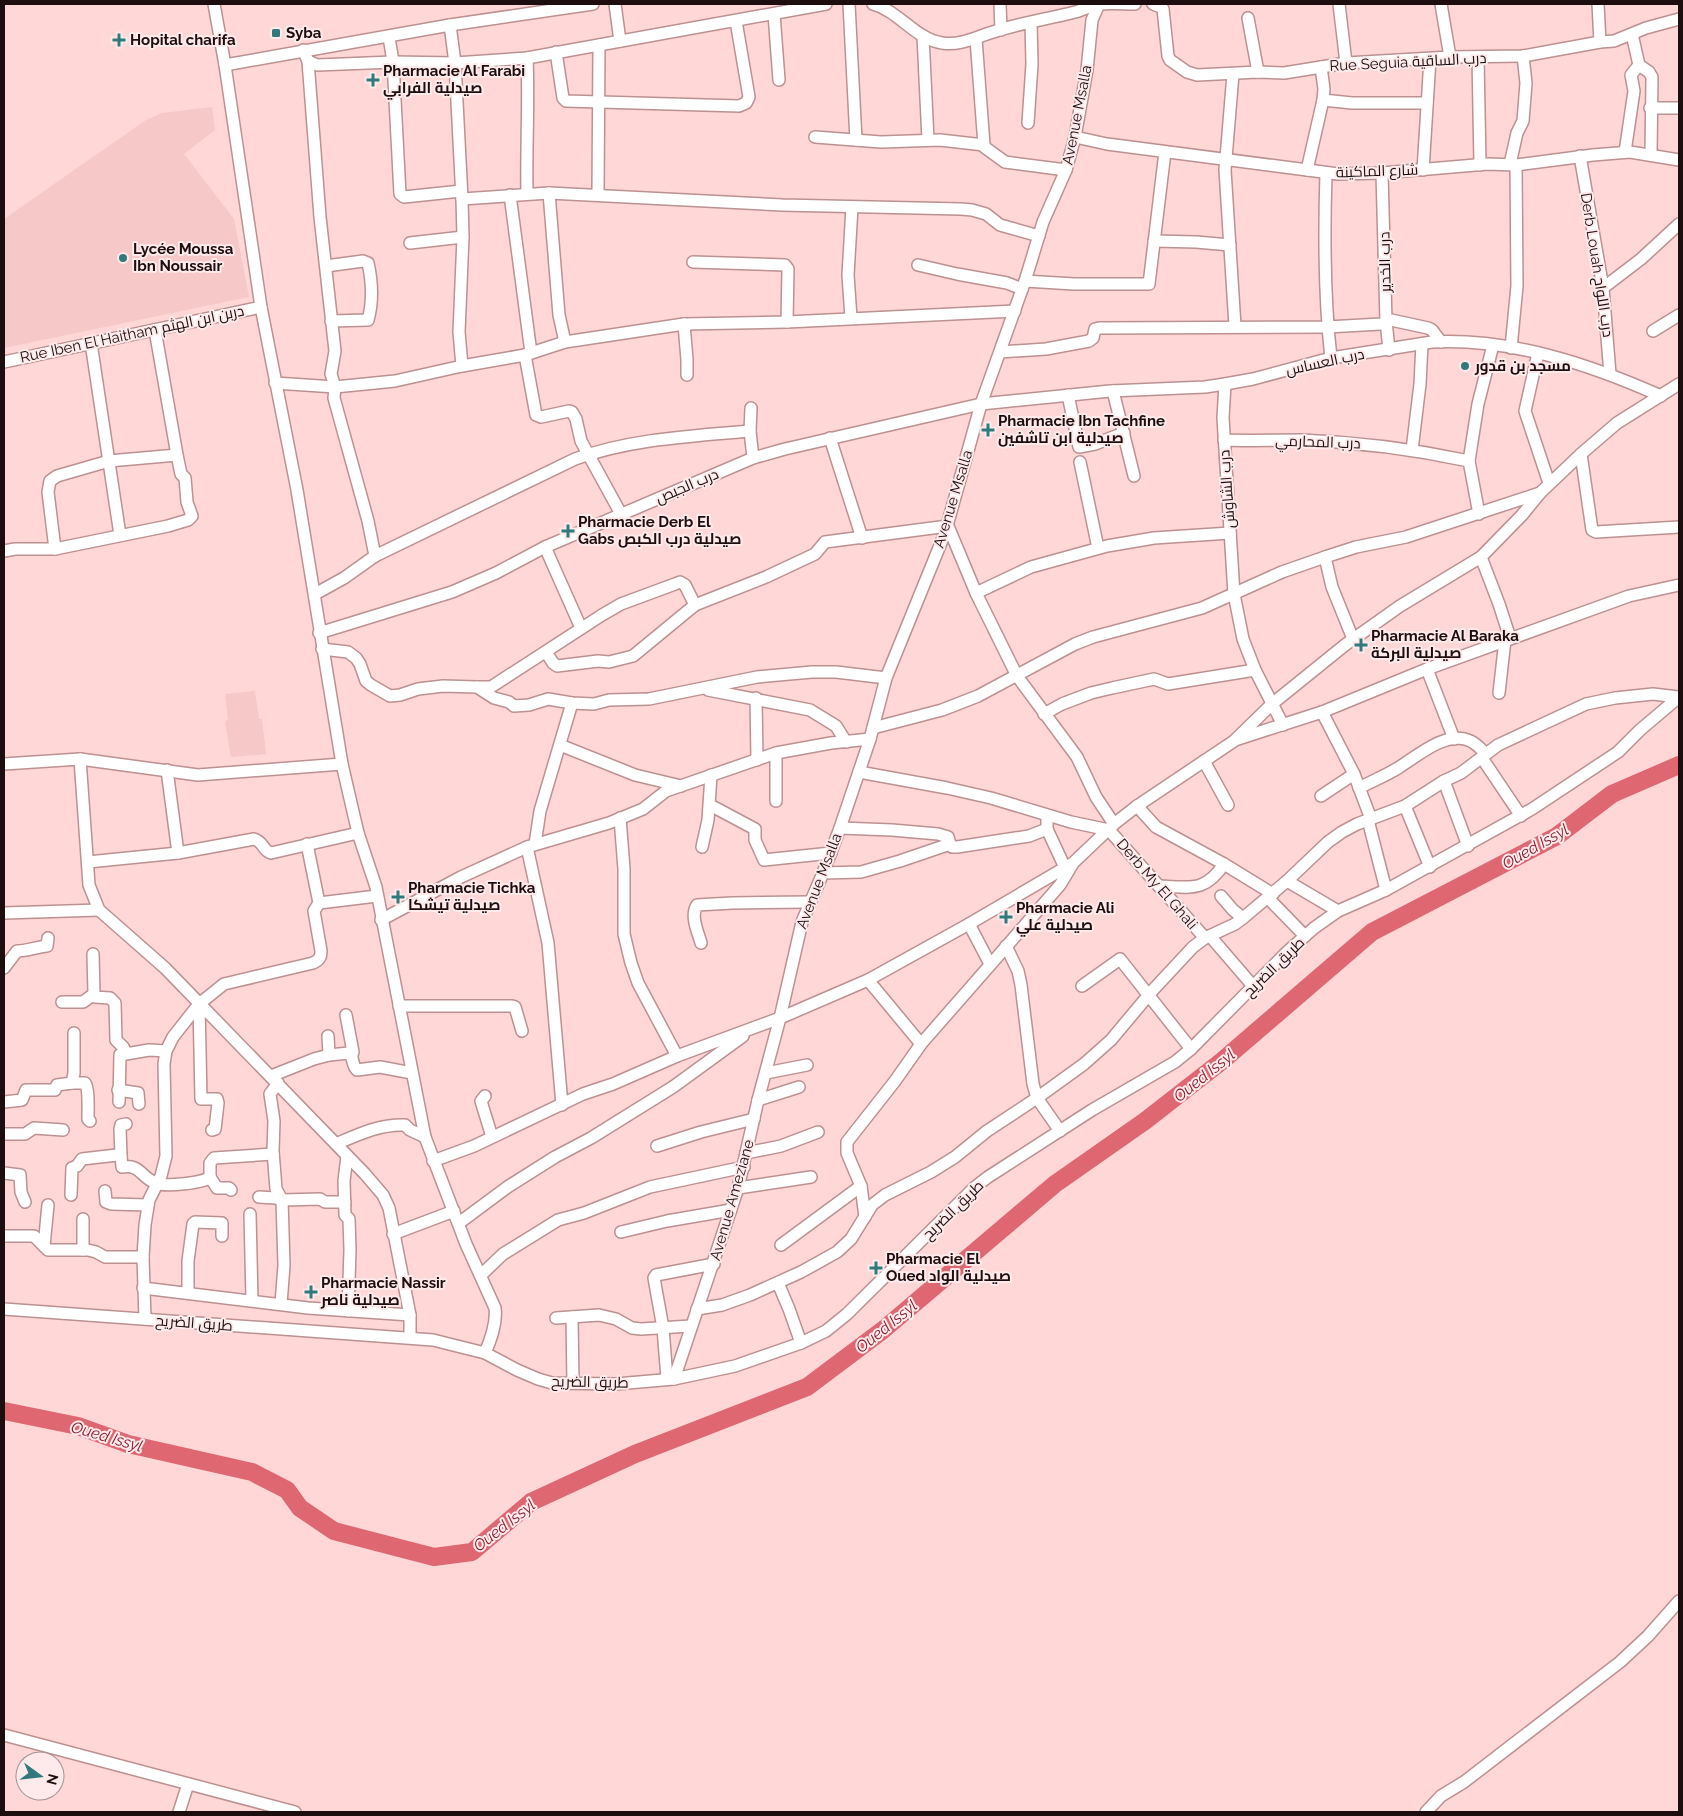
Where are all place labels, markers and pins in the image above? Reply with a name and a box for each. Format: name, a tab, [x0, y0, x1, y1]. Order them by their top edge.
place label: Syba	[286, 24, 322, 42]
marker: Syba	[270, 27, 282, 39]
place label: Hopital charifa	[130, 31, 236, 49]
marker: Hopital charifa	[112, 33, 126, 47]
place label: Pharmacie Al Farabi صيدلية الفرابي	[383, 62, 525, 100]
marker: Pharmacie Al Farabi صيدلية الفرابي	[367, 74, 379, 86]
place label: Lycée Moussa Ibn Noussair	[133, 240, 234, 275]
marker: Lycée Moussa Ibn Noussair	[117, 252, 129, 264]
place label: مسجد بن قدور	[1474, 357, 1571, 375]
marker: مسجد بن قدور	[1459, 360, 1471, 372]
place label: Pharmacie Ibn Tachfine صيدلية ابن تاشفين	[998, 412, 1165, 447]
marker: Pharmacie Ibn Tachfine صيدلية ابن تاشفين	[982, 424, 994, 436]
place label: Pharmacie Derb El Gabs صيدلية درب الكبص	[578, 513, 741, 548]
marker: Pharmacie Derb El Gabs صيدلية درب الكبص	[562, 525, 574, 537]
place label: Pharmacie Al Baraka صيدلية البركة	[1371, 627, 1519, 662]
marker: Pharmacie Al Baraka صيدلية البركة	[1355, 639, 1367, 651]
place label: Pharmacie Tichka صيدلية تيشكا	[408, 879, 536, 914]
marker: Pharmacie Tichka صيدلية تيشكا	[392, 891, 404, 903]
place label: Pharmacie Ali صيدلية علي	[1016, 899, 1114, 937]
marker: Pharmacie Ali صيدلية علي	[1000, 911, 1012, 923]
place label: Pharmacie El Oued صيدلية الواد	[886, 1250, 1011, 1285]
marker: Pharmacie El Oued صيدلية الواد	[870, 1262, 882, 1274]
place label: Pharmacie Nassir صيدلية ناصر	[320, 1274, 446, 1309]
marker: Pharmacie Nassir صيدلية ناصر	[305, 1286, 317, 1298]

